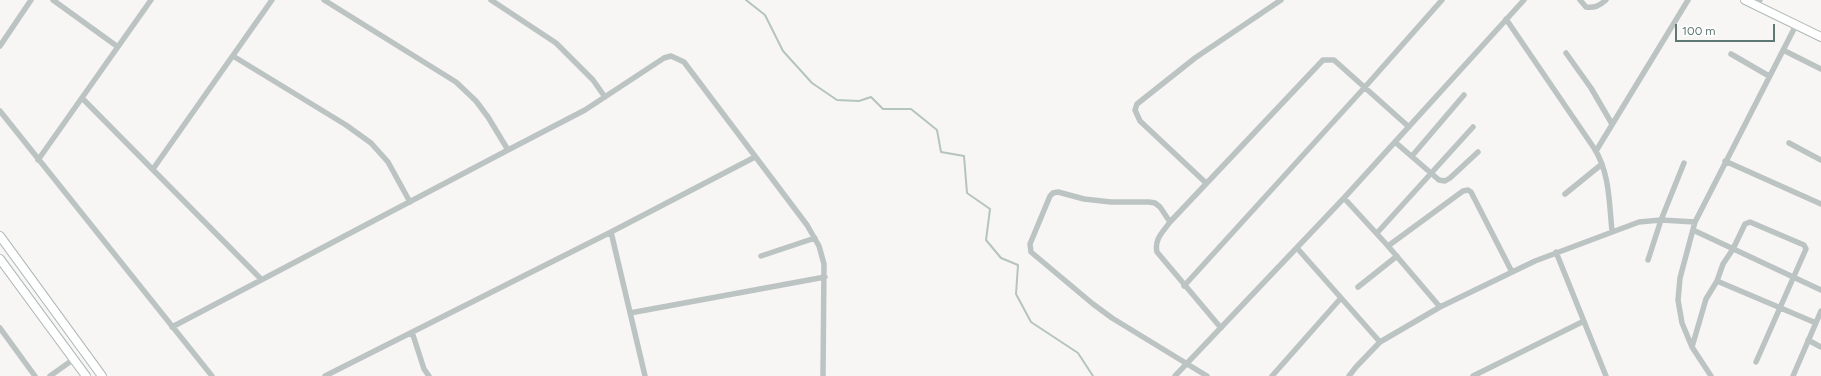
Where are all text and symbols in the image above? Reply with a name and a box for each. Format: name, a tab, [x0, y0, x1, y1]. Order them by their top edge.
scale bar	[1677, 16, 1777, 42]
text: 100 m	[1682, 24, 1716, 38]

